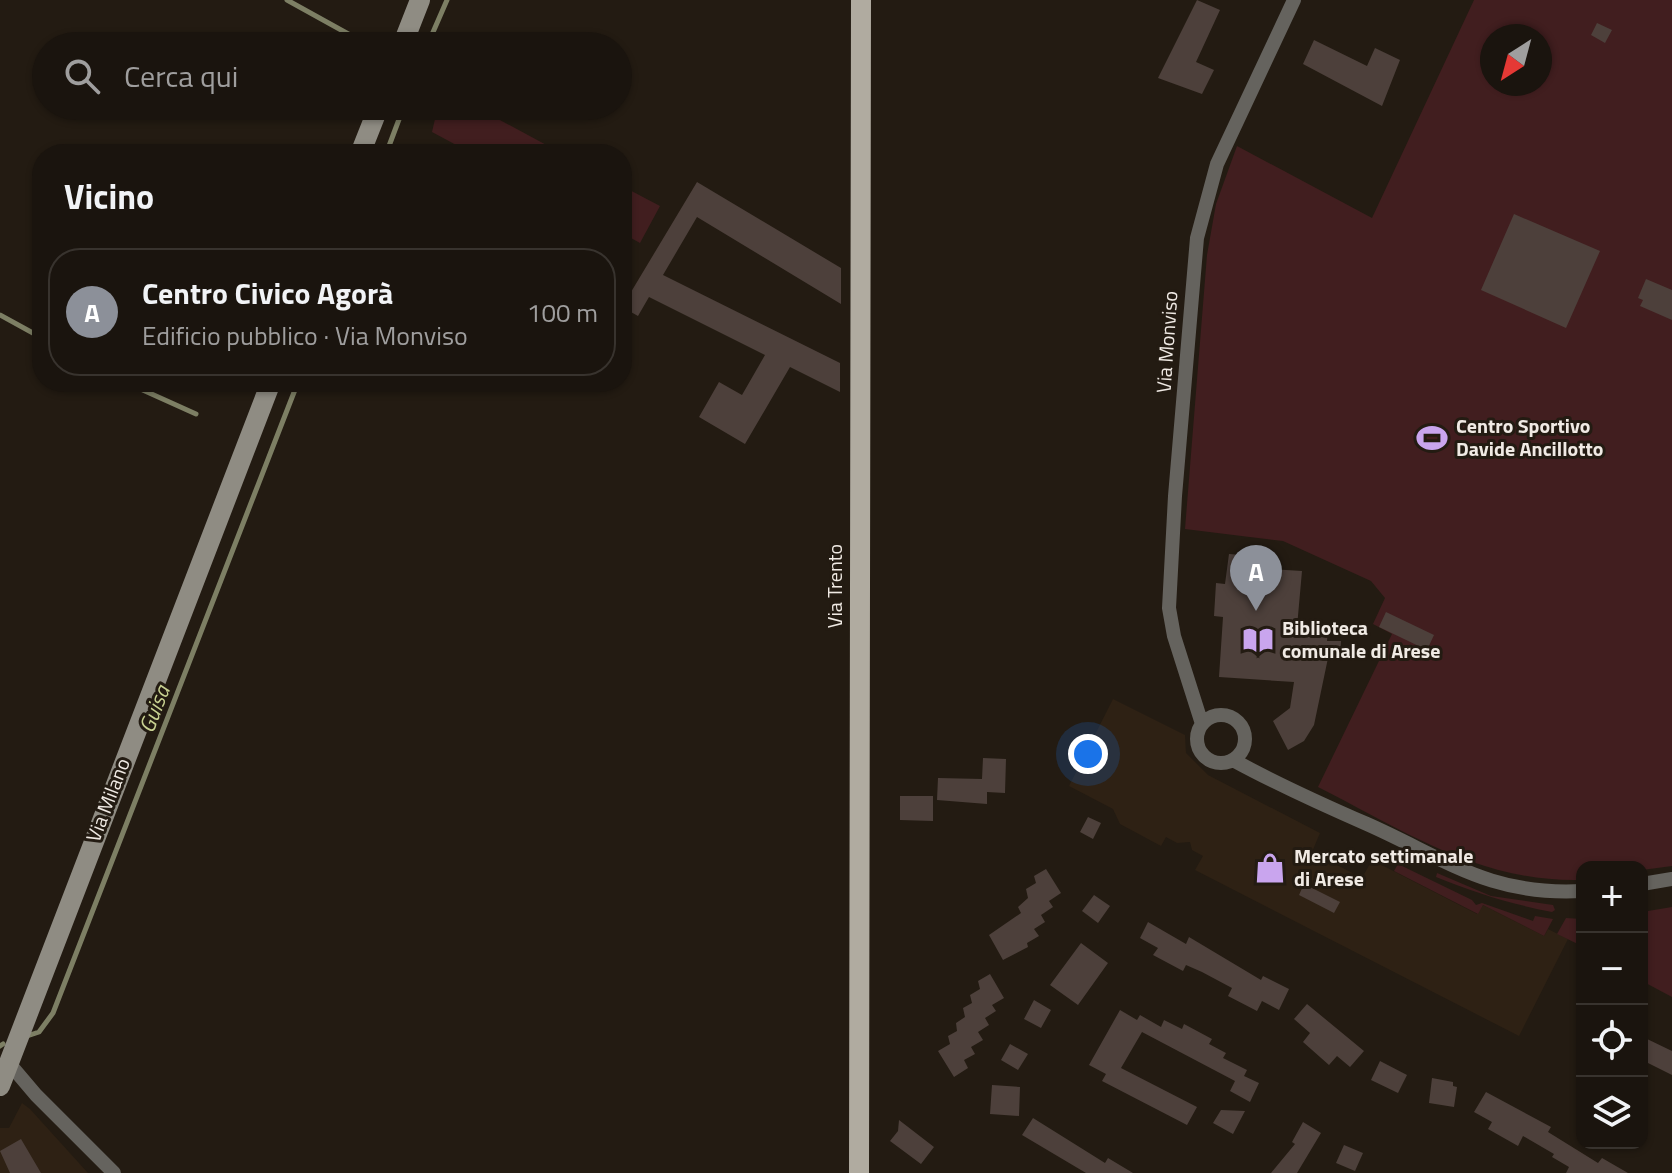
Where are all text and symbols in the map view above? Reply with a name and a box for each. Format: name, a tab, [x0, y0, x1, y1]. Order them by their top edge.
north arrow	[1480, 24, 1552, 96]
search box	[32, 32, 632, 120]
text: Cerca qui	[124, 53, 238, 99]
icon: search	[60, 54, 104, 98]
text: Vicino	[64, 170, 154, 222]
text: Centro Civico Agorà	[142, 270, 393, 316]
street label: Via Monviso	[1147, 290, 1186, 394]
text: A	[84, 293, 100, 332]
text: 100 m	[527, 293, 598, 332]
text: Edificio pubblico · Via Monviso	[142, 316, 468, 355]
place label: Centro Sportivo Davide Ancillotto	[1456, 410, 1603, 464]
sports icon: Centro Sportivo Davide Ancillotto	[1415, 421, 1449, 455]
street label: Via Trento	[819, 544, 850, 628]
pin: A	[1230, 545, 1282, 611]
place label: Biblioteca comunale di Arese	[1282, 612, 1440, 666]
library icon: Biblioteca comunale di Arese	[1241, 623, 1275, 657]
water label: Guisa	[129, 678, 179, 738]
your location	[1068, 734, 1108, 774]
street label: Via Milano	[77, 753, 138, 846]
place label: Mercato settimanale di Arese	[1294, 840, 1473, 894]
shop icon: Mercato settimanale di Arese	[1253, 851, 1287, 885]
map controls	[1576, 861, 1648, 1149]
button: +	[1576, 861, 1648, 933]
button: −	[1576, 933, 1648, 1005]
button: locate	[1576, 1005, 1648, 1077]
button: layers	[1576, 1077, 1648, 1149]

